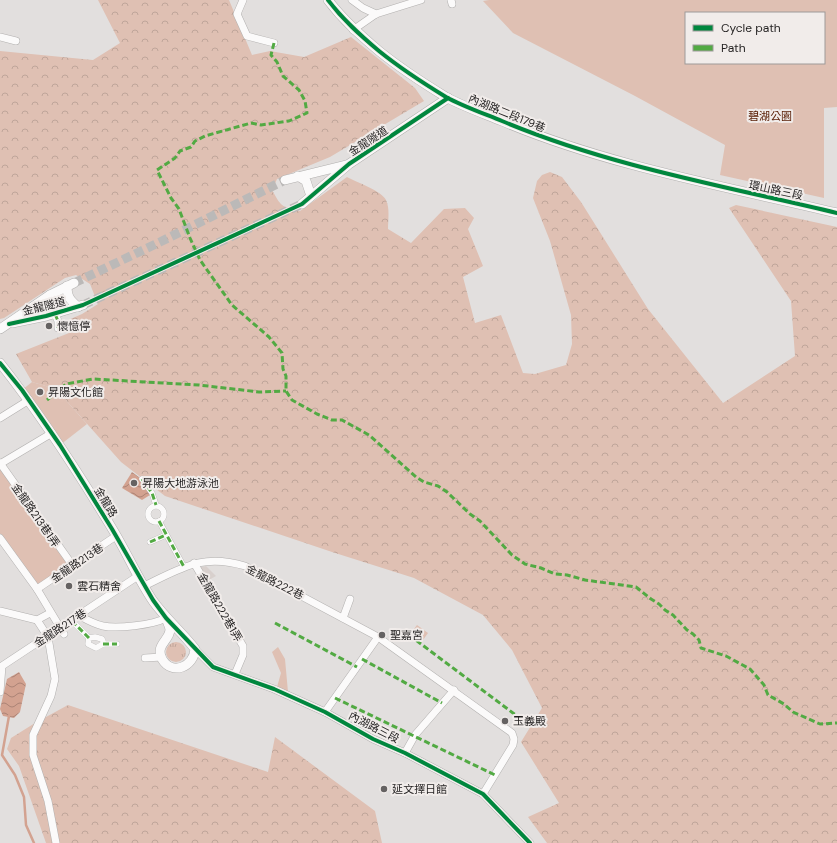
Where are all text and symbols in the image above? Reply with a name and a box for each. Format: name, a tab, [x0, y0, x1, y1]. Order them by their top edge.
legend	[685, 12, 825, 64]
text: Cycle path	[721, 20, 781, 36]
text: Path	[721, 40, 746, 56]
street label: 內湖路二段179巷	[466, 91, 548, 135]
park label: 碧湖公園	[748, 109, 792, 123]
street label: 金龍隧道	[346, 123, 390, 159]
street label: 環山路三段	[748, 177, 804, 203]
street label: 金龍隧道	[21, 294, 67, 318]
place label: 懷憶停	[57, 319, 90, 333]
marker: 懷憶停	[44, 321, 54, 331]
place label: 昇陽文化館	[48, 385, 103, 399]
marker: 昇陽文化館	[35, 387, 45, 397]
place label: 昇陽大地游泳池	[142, 476, 219, 490]
marker: 昇陽大地游泳池	[129, 478, 139, 488]
street label: 金龍路213巷1弄	[9, 480, 63, 550]
street label: 金龍路	[92, 484, 120, 520]
street label: 金龍路213巷	[48, 540, 106, 586]
street label: 金龍路222巷	[244, 561, 306, 603]
street label: 金龍路222巷1弄	[195, 570, 245, 644]
place label: 雲石精舍	[77, 579, 121, 593]
marker: 雲石精舍	[64, 581, 74, 591]
street label: 金龍路217巷	[31, 606, 89, 650]
place label: 聖嘉宮	[390, 628, 423, 642]
marker: 聖嘉宮	[377, 630, 387, 640]
street label: 內湖路三段	[346, 708, 402, 746]
place label: 玉義殿	[513, 714, 546, 728]
marker: 玉義殿	[500, 716, 510, 726]
place label: 延文擇日館	[392, 782, 447, 796]
marker: 延文擇日館	[379, 784, 389, 794]

